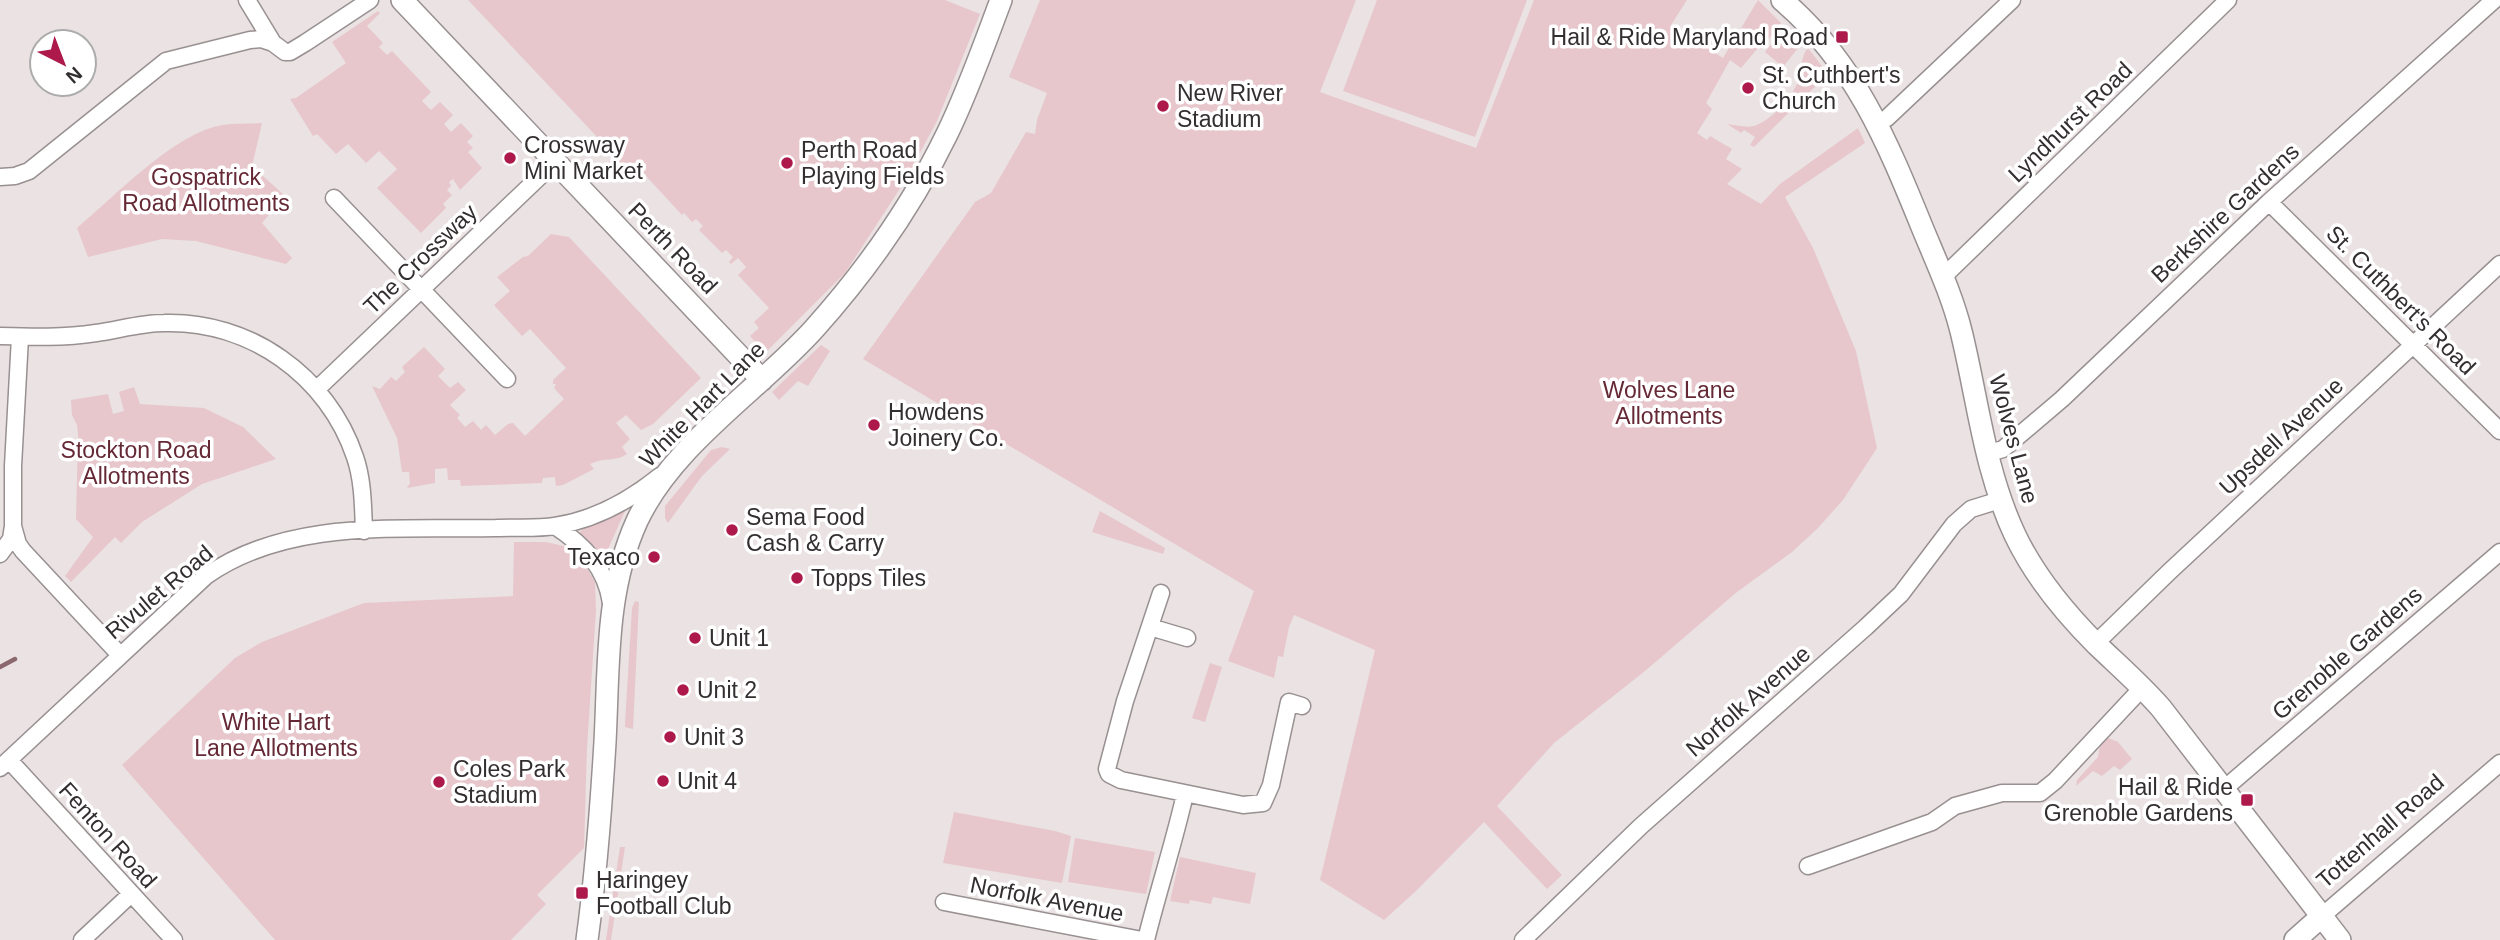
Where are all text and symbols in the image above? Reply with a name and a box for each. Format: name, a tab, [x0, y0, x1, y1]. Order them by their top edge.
place label: Hail & Ride Maryland Road	[1551, 24, 1828, 50]
north arrow	[28, 28, 98, 98]
marker: Hail & Ride Maryland Road	[1834, 29, 1850, 45]
street label: Lyndhurst Road	[2003, 57, 2137, 187]
place label: St. Cuthbert's Church	[1762, 62, 1901, 114]
text: N	[62, 63, 86, 88]
place label: New River Stadium	[1177, 80, 1283, 132]
marker: St. Cuthbert's Church	[1740, 80, 1756, 96]
marker: New River Stadium	[1155, 98, 1171, 114]
place label: Crossway Mini Market	[524, 132, 643, 184]
place label: Perth Road Playing Fields	[801, 137, 944, 189]
street label: Berkshire Gardens	[2146, 138, 2304, 288]
marker: Crossway Mini Market	[502, 150, 518, 166]
marker: Perth Road Playing Fields	[779, 155, 795, 171]
park label: Gospatrick Road Allotments	[122, 164, 290, 216]
street label: Perth Road	[623, 197, 723, 299]
street label: The Crossway	[358, 198, 482, 319]
street label: St. Cuthbert's Road	[2321, 220, 2481, 380]
street label: White Hart Lane	[634, 336, 770, 472]
street label: Wolves Lane	[1984, 372, 2044, 506]
street label: Upsdell Avenue	[2214, 372, 2348, 500]
park label: Wolves Lane Allotments	[1603, 377, 1735, 429]
place label: Howdens Joinery Co.	[888, 399, 1004, 451]
marker: Howdens Joinery Co.	[866, 417, 882, 433]
park label: Stockton Road Allotments	[61, 437, 211, 489]
place label: Sema Food Cash & Carry	[746, 504, 885, 556]
marker: Sema Food Cash & Carry	[724, 522, 740, 538]
street label: Rivulet Road	[100, 540, 218, 644]
place label: Texaco	[567, 544, 640, 570]
marker: Texaco	[646, 549, 662, 565]
place label: Topps Tiles	[811, 565, 926, 591]
marker: Topps Tiles	[789, 570, 805, 586]
street label: Grenoble Gardens	[2267, 581, 2427, 725]
place label: Unit 1	[709, 625, 769, 651]
marker: Unit 1	[687, 630, 703, 646]
street label: Norfolk Avenue	[1681, 640, 1815, 762]
place label: Unit 2	[697, 677, 757, 703]
marker: Unit 2	[675, 682, 691, 698]
park label: White Hart Lane Allotments	[194, 709, 358, 761]
place label: Unit 3	[684, 724, 744, 750]
marker: Unit 3	[662, 729, 678, 745]
place label: Coles Park Stadium	[453, 756, 566, 808]
place label: Unit 4	[677, 768, 737, 794]
street label: Tottenhall Road	[2311, 769, 2449, 893]
marker: Unit 4	[655, 773, 671, 789]
marker: Coles Park Stadium	[431, 774, 447, 790]
place label: Hail & Ride Grenoble Gardens	[2044, 774, 2233, 826]
street label: Fenton Road	[54, 777, 162, 893]
marker: Hail & Ride Grenoble Gardens	[2239, 792, 2255, 808]
place label: Haringey Football Club	[596, 867, 732, 919]
street label: Norfolk Avenue	[968, 871, 1126, 927]
marker: Haringey Football Club	[574, 885, 590, 901]

